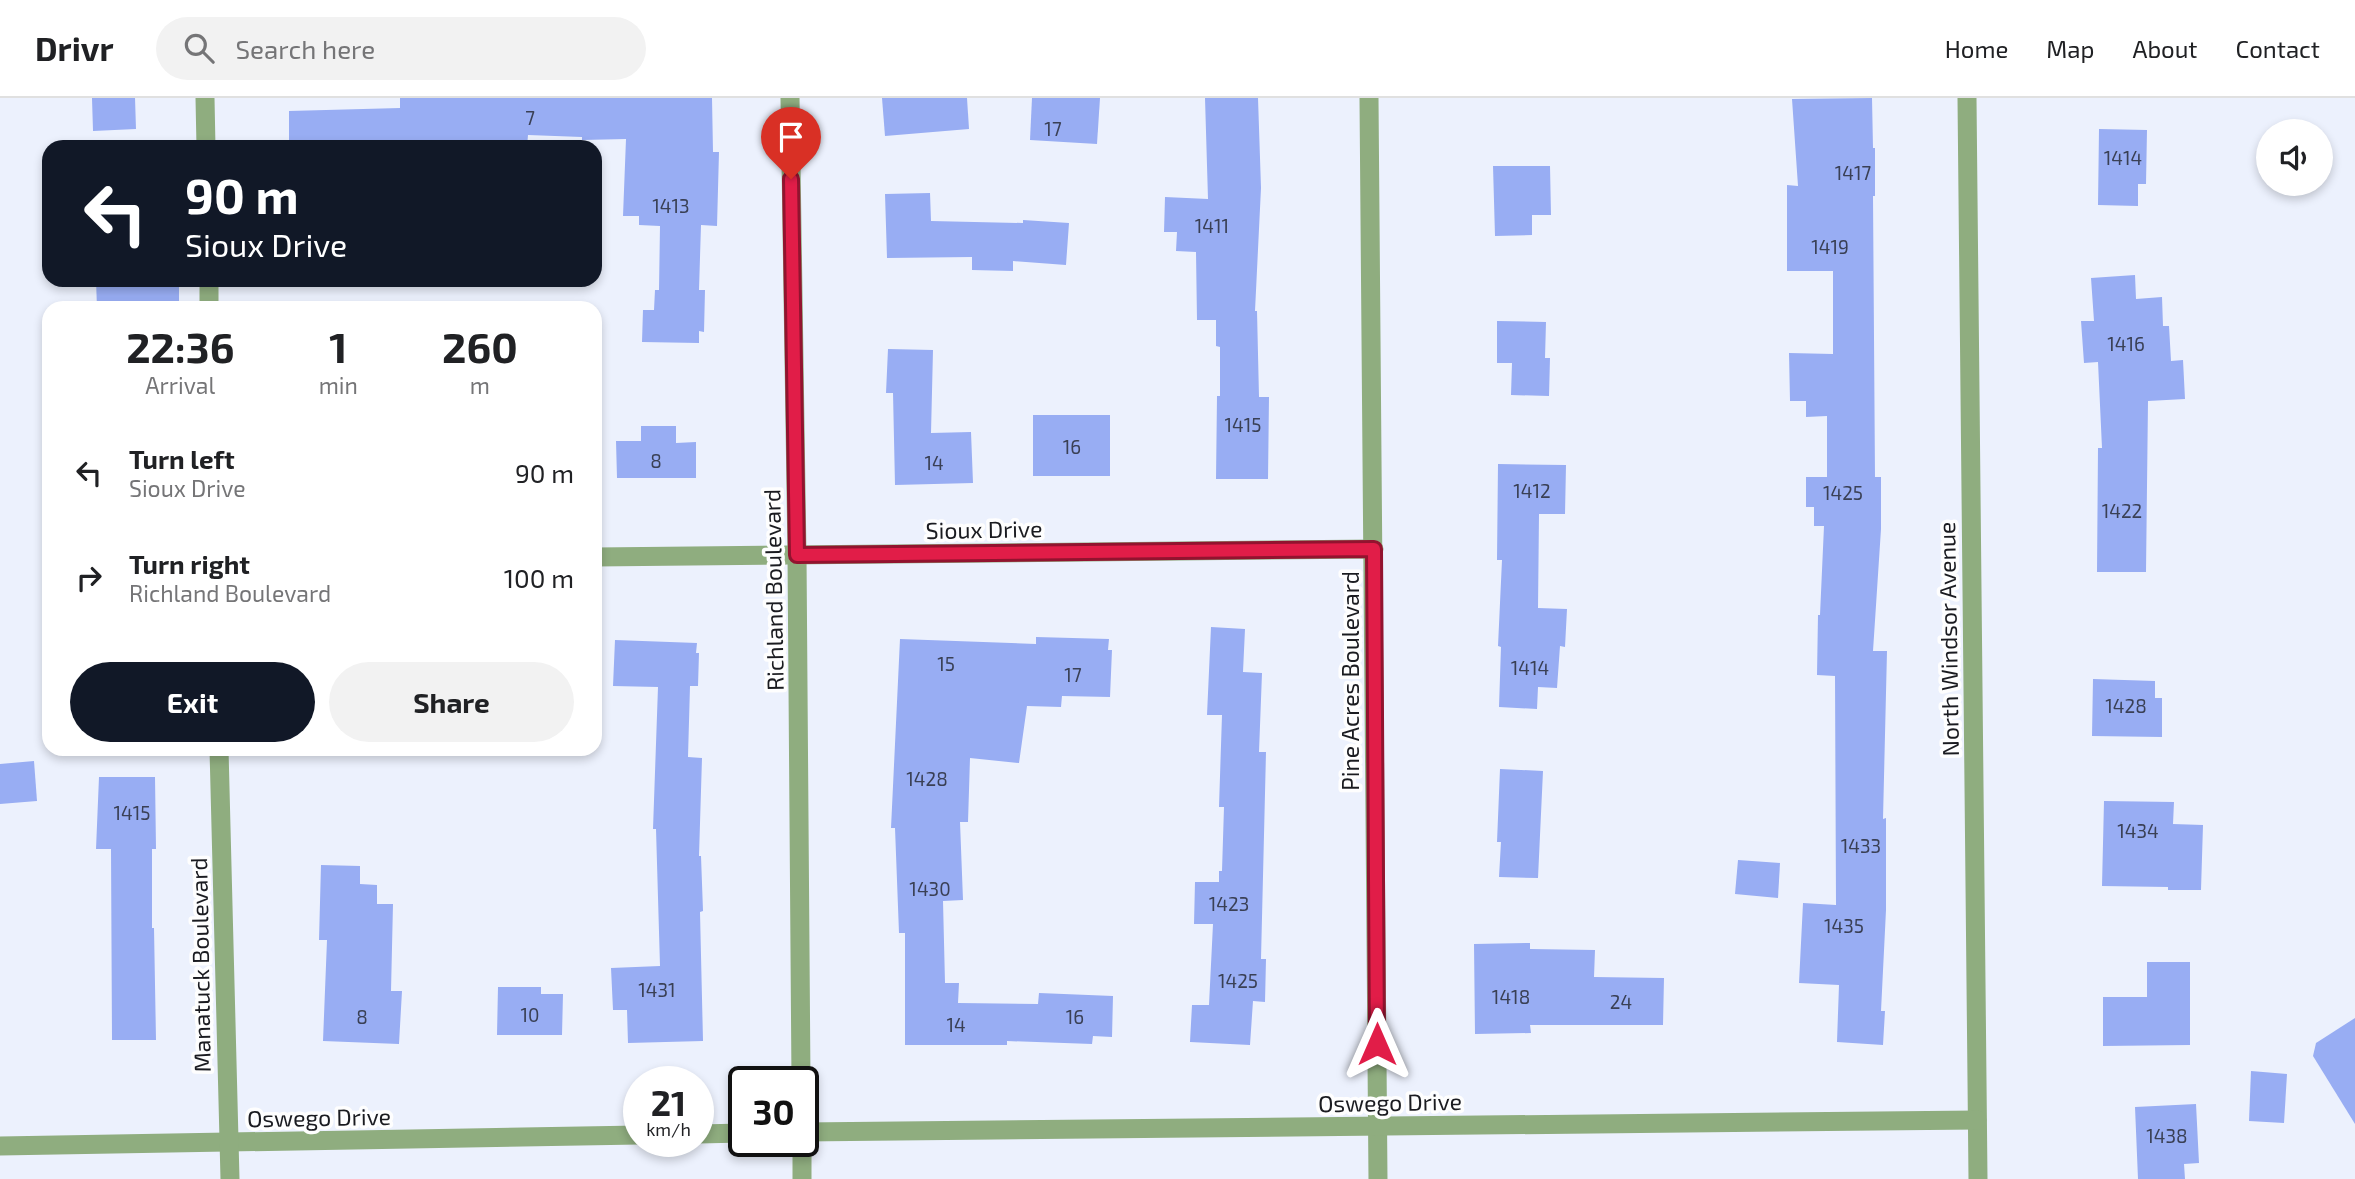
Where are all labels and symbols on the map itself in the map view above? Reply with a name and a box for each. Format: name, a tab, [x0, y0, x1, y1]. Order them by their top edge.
house number: 7	[525, 106, 535, 129]
pin	[761, 107, 821, 179]
house number: 17	[1044, 117, 1062, 140]
house number: 1414	[2104, 146, 2142, 169]
house number: 1417	[1835, 161, 1872, 184]
house number: 1413	[652, 194, 690, 217]
house number: 1411	[1195, 214, 1229, 237]
house number: 1419	[1811, 235, 1849, 258]
house number: 1416	[2107, 332, 2145, 355]
house number: 1415	[1225, 413, 1262, 436]
house number: 16	[1063, 435, 1081, 458]
house number: 8	[650, 449, 662, 472]
house number: 14	[924, 451, 944, 474]
house number: 1412	[1513, 479, 1551, 502]
house number: 1425	[1823, 481, 1863, 504]
street label: Richland Boulevard	[757, 489, 789, 691]
house number: 1422	[2102, 499, 2142, 522]
street label: Sioux Drive	[925, 514, 1043, 544]
street label: North Windsor Avenue	[1932, 521, 1964, 757]
street label: Pine Acres Boulevard	[1336, 571, 1364, 791]
house number: 15	[937, 652, 955, 675]
house number: 1414	[1511, 656, 1549, 679]
house number: 17	[1064, 663, 1082, 686]
house number: 1428	[2105, 694, 2147, 717]
house number: 1428	[906, 767, 948, 790]
house number: 1415	[114, 801, 151, 824]
house number: 1434	[2117, 819, 2159, 842]
house number: 1433	[1841, 834, 1881, 857]
street label: Manatuck Boulevard	[184, 857, 216, 1073]
house number: 1430	[909, 877, 951, 900]
house number: 1423	[1209, 892, 1249, 915]
house number: 1435	[1824, 914, 1864, 937]
house number: 1425	[1218, 969, 1258, 992]
house number: 1431	[638, 978, 676, 1001]
house number: 1418	[1492, 985, 1530, 1008]
house number: 24	[1610, 990, 1632, 1013]
house number: 10	[520, 1003, 540, 1026]
house number: 8	[356, 1005, 368, 1028]
house number: 16	[1066, 1005, 1084, 1028]
position arrow	[1340, 1007, 1414, 1081]
house number: 14	[946, 1013, 966, 1036]
speed limit sign: 30	[728, 1066, 819, 1157]
street label: Oswego Drive	[1318, 1087, 1462, 1117]
street label: Oswego Drive	[247, 1102, 391, 1132]
house number: 1438	[2146, 1124, 2188, 1147]

